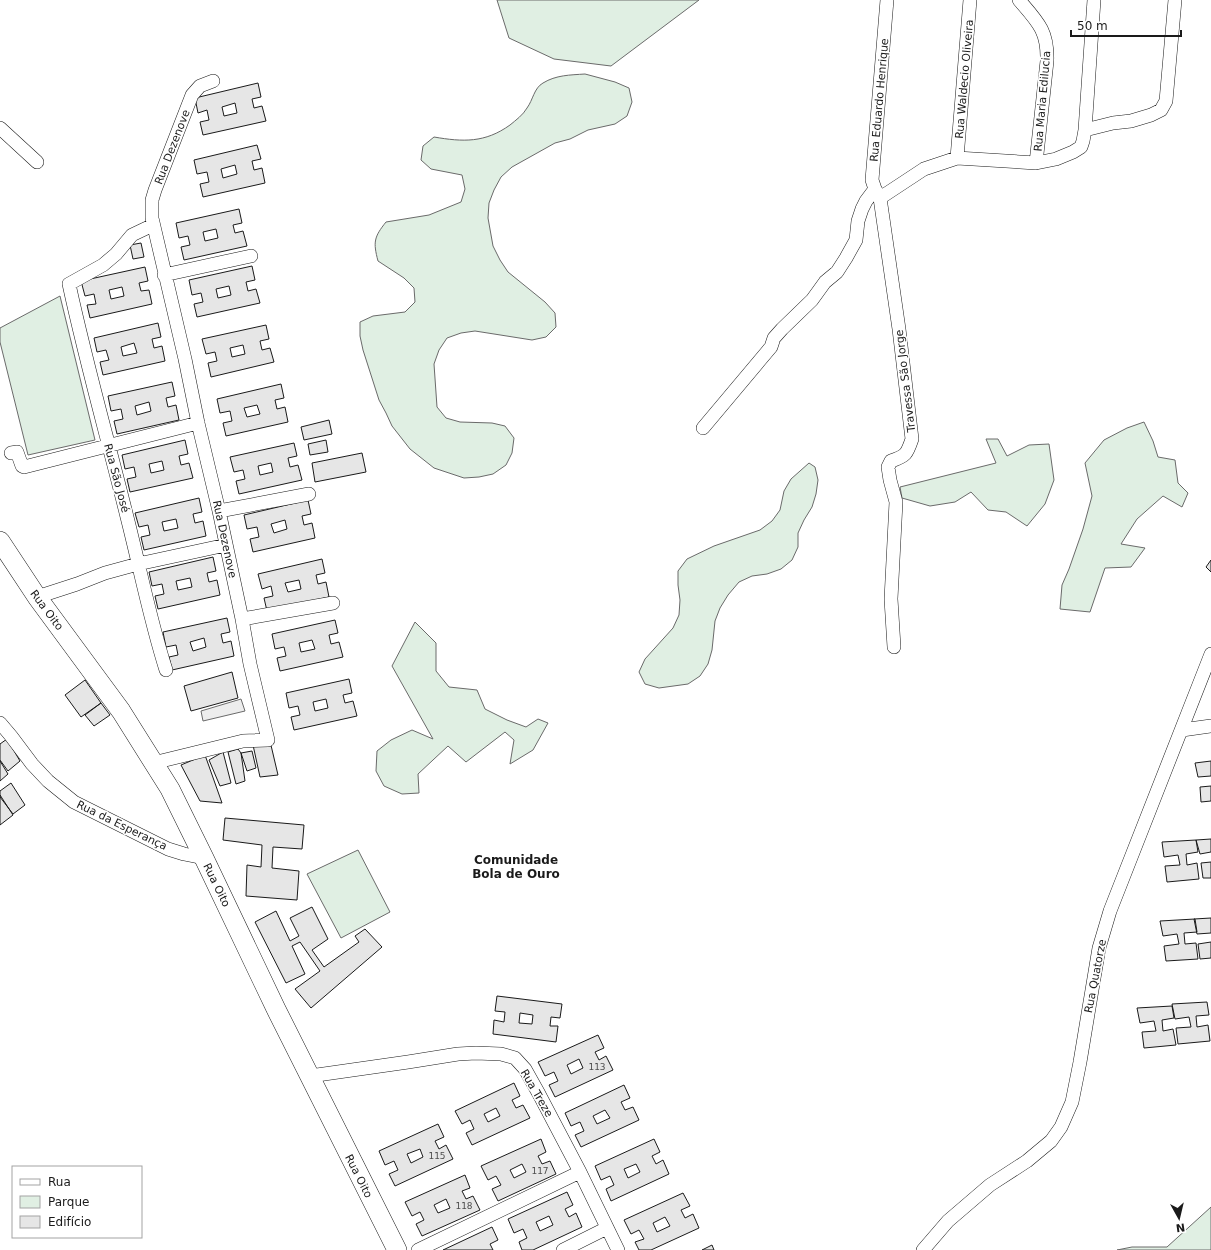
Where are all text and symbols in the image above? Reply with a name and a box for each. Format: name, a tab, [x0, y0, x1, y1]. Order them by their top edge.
scale bar	[1071, 12, 1181, 38]
street label: Rua Waldecio Oliveira	[953, 19, 976, 139]
text: 50 m	[1077, 19, 1108, 33]
street label: Rua Eduardo Henrique	[868, 38, 891, 162]
street label: Rua Maria Edilucia	[1032, 50, 1053, 152]
street label: Rua Dezenove	[152, 108, 193, 186]
street label: Travessa São Jorge	[893, 329, 918, 434]
street label: Rua São José	[101, 442, 132, 514]
street label: Rua Dezenove	[210, 499, 239, 579]
street label: Rua Oito	[27, 588, 66, 633]
street label: Rua da Esperança	[74, 798, 169, 853]
district label: Comunidade Bola de Ouro	[472, 853, 560, 881]
street label: Rua Oito	[200, 861, 233, 909]
street label: Rua Quatorze	[1082, 938, 1109, 1014]
house number: 113	[588, 1062, 606, 1072]
street label: Rua Treze	[518, 1067, 556, 1120]
house number: 115	[428, 1151, 446, 1161]
street label: Rua Oito	[342, 1152, 375, 1200]
legend	[12, 1166, 142, 1238]
house number: 117	[531, 1166, 549, 1176]
text: Rua	[48, 1175, 71, 1189]
text: Parque	[48, 1195, 89, 1209]
north arrow	[1159, 1198, 1199, 1238]
house number: 118	[455, 1201, 473, 1211]
text: Edifício	[48, 1215, 91, 1229]
text: N	[1175, 1220, 1186, 1234]

